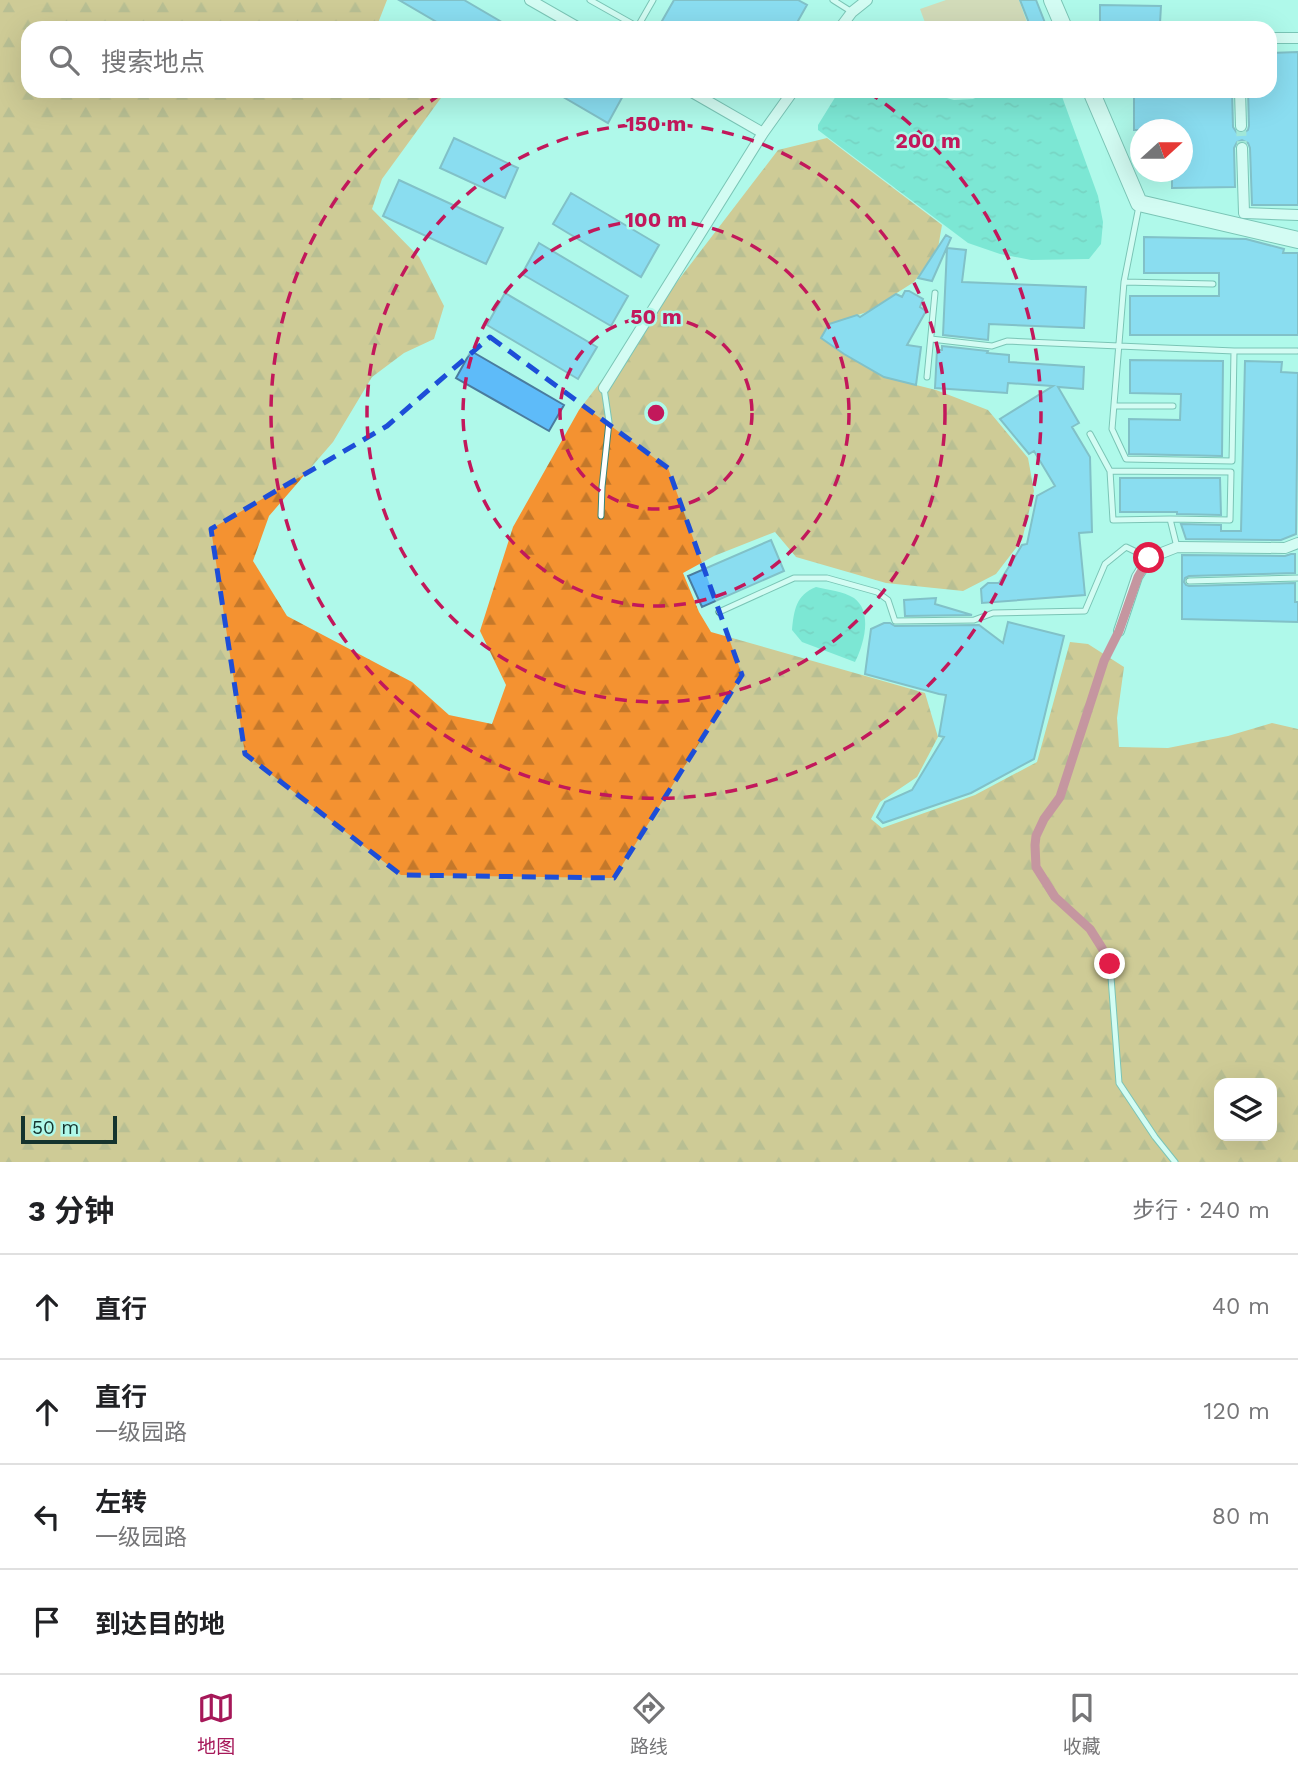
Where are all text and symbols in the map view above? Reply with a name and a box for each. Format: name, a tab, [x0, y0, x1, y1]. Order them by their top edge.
search box	[21, 21, 1277, 98]
icon: search	[45, 41, 83, 79]
text: 搜索地点	[101, 47, 205, 77]
text: 150 m	[626, 111, 686, 136]
north arrow	[1130, 119, 1193, 182]
text: 200 m	[895, 128, 961, 153]
text: 100 m	[625, 207, 687, 232]
text: 50 m	[630, 304, 682, 329]
centre of rings	[644, 401, 668, 425]
route start	[1133, 542, 1164, 573]
route end	[1094, 948, 1125, 979]
map controls	[1214, 1078, 1277, 1141]
button: layers	[1214, 1078, 1277, 1141]
scale bar	[21, 1113, 117, 1145]
text: 50 m	[32, 1116, 79, 1139]
text: 3 分钟	[28, 1193, 114, 1228]
text: 步行 · 240 m	[1132, 1197, 1270, 1224]
icon: ahead	[28, 1288, 66, 1326]
text: 40 m	[1212, 1293, 1270, 1320]
text: 直行	[95, 1294, 147, 1324]
text: 直行	[95, 1382, 147, 1412]
icon: ahead	[28, 1393, 66, 1431]
text: 120 m	[1204, 1398, 1270, 1425]
text: 一级园路	[95, 1419, 187, 1446]
text: 左转	[95, 1487, 147, 1517]
icon: left	[28, 1498, 66, 1536]
text: 80 m	[1212, 1503, 1270, 1530]
text: 一级园路	[95, 1524, 187, 1551]
icon: arrive	[28, 1603, 66, 1641]
text: 到达目的地	[95, 1609, 225, 1639]
tab: 地图	[197, 1689, 235, 1758]
tab: 路线	[630, 1689, 668, 1758]
tab: 收藏	[1063, 1689, 1101, 1758]

